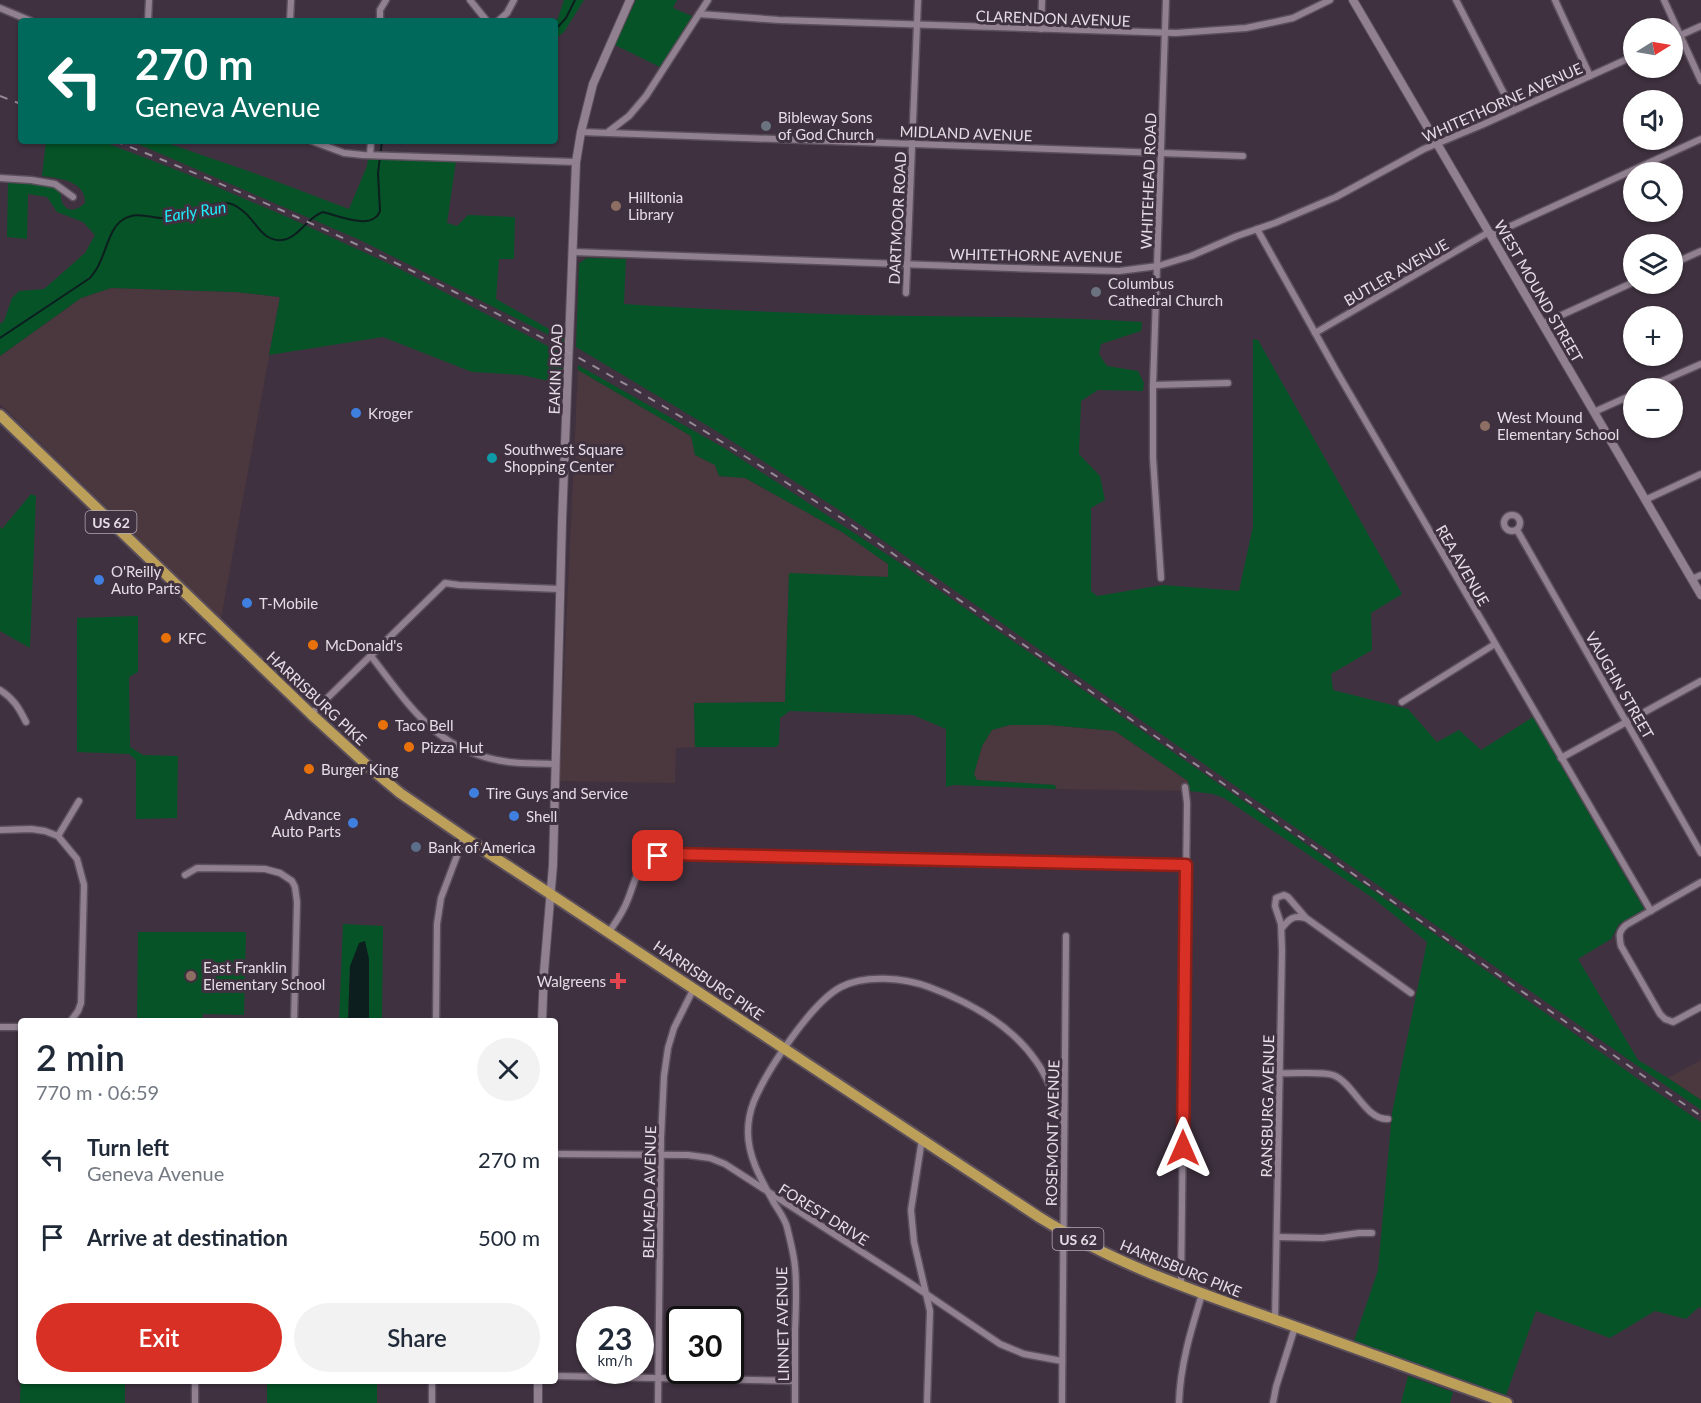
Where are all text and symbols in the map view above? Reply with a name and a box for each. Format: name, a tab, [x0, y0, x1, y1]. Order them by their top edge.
street label: CLARENDON AVENUE	[975, 6, 1131, 30]
north arrow	[1623, 18, 1683, 78]
map controls	[1623, 18, 1683, 438]
text: 270 m	[135, 39, 253, 89]
icon: left	[36, 42, 114, 120]
street label: WHITETHORNE AVENUE	[1419, 59, 1585, 145]
text: Geneva Avenue	[135, 90, 320, 123]
button: sound	[1623, 90, 1683, 150]
place label: Bibleway Sons of God Church	[778, 108, 874, 143]
street label: WHITEHEAD ROAD	[1137, 112, 1159, 250]
marker: Bibleway Sons of God Church	[759, 119, 773, 133]
street label: MIDLAND AVENUE	[899, 122, 1033, 144]
street label: DARTMOOR ROAD	[885, 151, 909, 285]
button: search	[1623, 162, 1683, 222]
place label: Hilltonia Library	[628, 188, 683, 223]
water label: Early Run	[163, 197, 227, 225]
marker: Hilltonia Library	[609, 199, 623, 213]
street label: WEST MOUND STREET	[1491, 217, 1587, 365]
button: layers	[1623, 234, 1683, 294]
street label: BUTLER AVENUE	[1340, 235, 1452, 309]
street label: WHITETHORNE AVENUE	[949, 244, 1123, 266]
place label: Columbus Cathedral Church	[1108, 274, 1223, 309]
marker: Columbus Cathedral Church	[1089, 285, 1103, 299]
button: +	[1623, 306, 1683, 366]
street label: EAKIN ROAD	[544, 323, 566, 415]
button: −	[1623, 378, 1683, 438]
place label: Kroger	[368, 404, 413, 422]
marker: Kroger	[349, 406, 363, 420]
place label: West Mound Elementary School	[1497, 408, 1619, 443]
marker: West Mound Elementary School	[1478, 419, 1492, 433]
place label: Southwest Square Shopping Center	[504, 440, 623, 475]
marker: Southwest Square Shopping Center	[485, 451, 499, 465]
road number: US 62	[86, 511, 136, 533]
street label: REA AVENUE	[1433, 521, 1493, 609]
place label: O'Reilly Auto Parts	[111, 562, 181, 597]
marker: O'Reilly Auto Parts	[92, 573, 106, 587]
place label: T-Mobile	[259, 594, 318, 612]
marker: T-Mobile	[240, 596, 254, 610]
street label: VAUGHN STREET	[1582, 628, 1658, 742]
place label: KFC	[178, 629, 206, 647]
marker: KFC	[159, 631, 173, 645]
place label: McDonald's	[325, 636, 403, 654]
marker: McDonald's	[306, 638, 320, 652]
street label: HARRISBURG PIKE	[264, 647, 370, 749]
place label: Taco Bell	[395, 716, 454, 734]
marker: Taco Bell	[376, 718, 390, 732]
place label: Pizza Hut	[421, 738, 484, 756]
marker: Pizza Hut	[402, 740, 416, 754]
place label: Burger King	[321, 760, 399, 778]
marker: Burger King	[302, 762, 316, 776]
place label: Tire Guys and Service	[486, 784, 628, 802]
marker: Tire Guys and Service	[467, 786, 481, 800]
place label: Advance Auto Parts	[271, 805, 341, 840]
place label: Shell	[526, 807, 557, 825]
marker: Shell	[507, 809, 521, 823]
marker: Advance Auto Parts	[346, 816, 360, 830]
pin	[632, 830, 683, 881]
place label: Bank of America	[428, 838, 536, 856]
icon: arrive	[641, 839, 674, 872]
marker: Bank of America	[409, 840, 423, 854]
street label: HARRISBURG PIKE	[650, 936, 768, 1024]
place label: East Franklin Elementary School	[203, 958, 325, 993]
marker: East Franklin Elementary School	[184, 969, 198, 983]
place label: Walgreens	[537, 972, 606, 990]
marker: Walgreens	[611, 974, 625, 988]
street label: RANSBURG AVENUE	[1257, 1034, 1277, 1178]
text: 2 min	[36, 1035, 125, 1079]
button: close	[477, 1038, 540, 1101]
street label: ROSEMONT AVENUE	[1042, 1060, 1062, 1206]
text: 770 m · 06:59	[36, 1080, 159, 1104]
position arrow	[1151, 1116, 1215, 1180]
street label: BELMEAD AVENUE	[639, 1125, 659, 1259]
text: Turn left	[87, 1134, 169, 1161]
icon: left	[36, 1143, 69, 1176]
text: 270 m	[478, 1146, 540, 1173]
text: Geneva Avenue	[87, 1161, 224, 1185]
street label: FOREST DRIVE	[776, 1179, 872, 1249]
icon: arrive	[36, 1221, 69, 1254]
text: Arrive at destination	[87, 1224, 288, 1251]
text: 500 m	[478, 1224, 540, 1251]
road number: US 62	[1052, 1228, 1104, 1250]
street label: HARRISBURG PIKE	[1118, 1235, 1244, 1301]
street label: LINNET AVENUE	[772, 1267, 792, 1381]
button: Exit	[36, 1303, 282, 1372]
button: Share	[294, 1303, 540, 1372]
speed limit sign: 30	[666, 1306, 744, 1384]
text: 23	[598, 1320, 632, 1356]
text: km/h	[597, 1351, 633, 1369]

